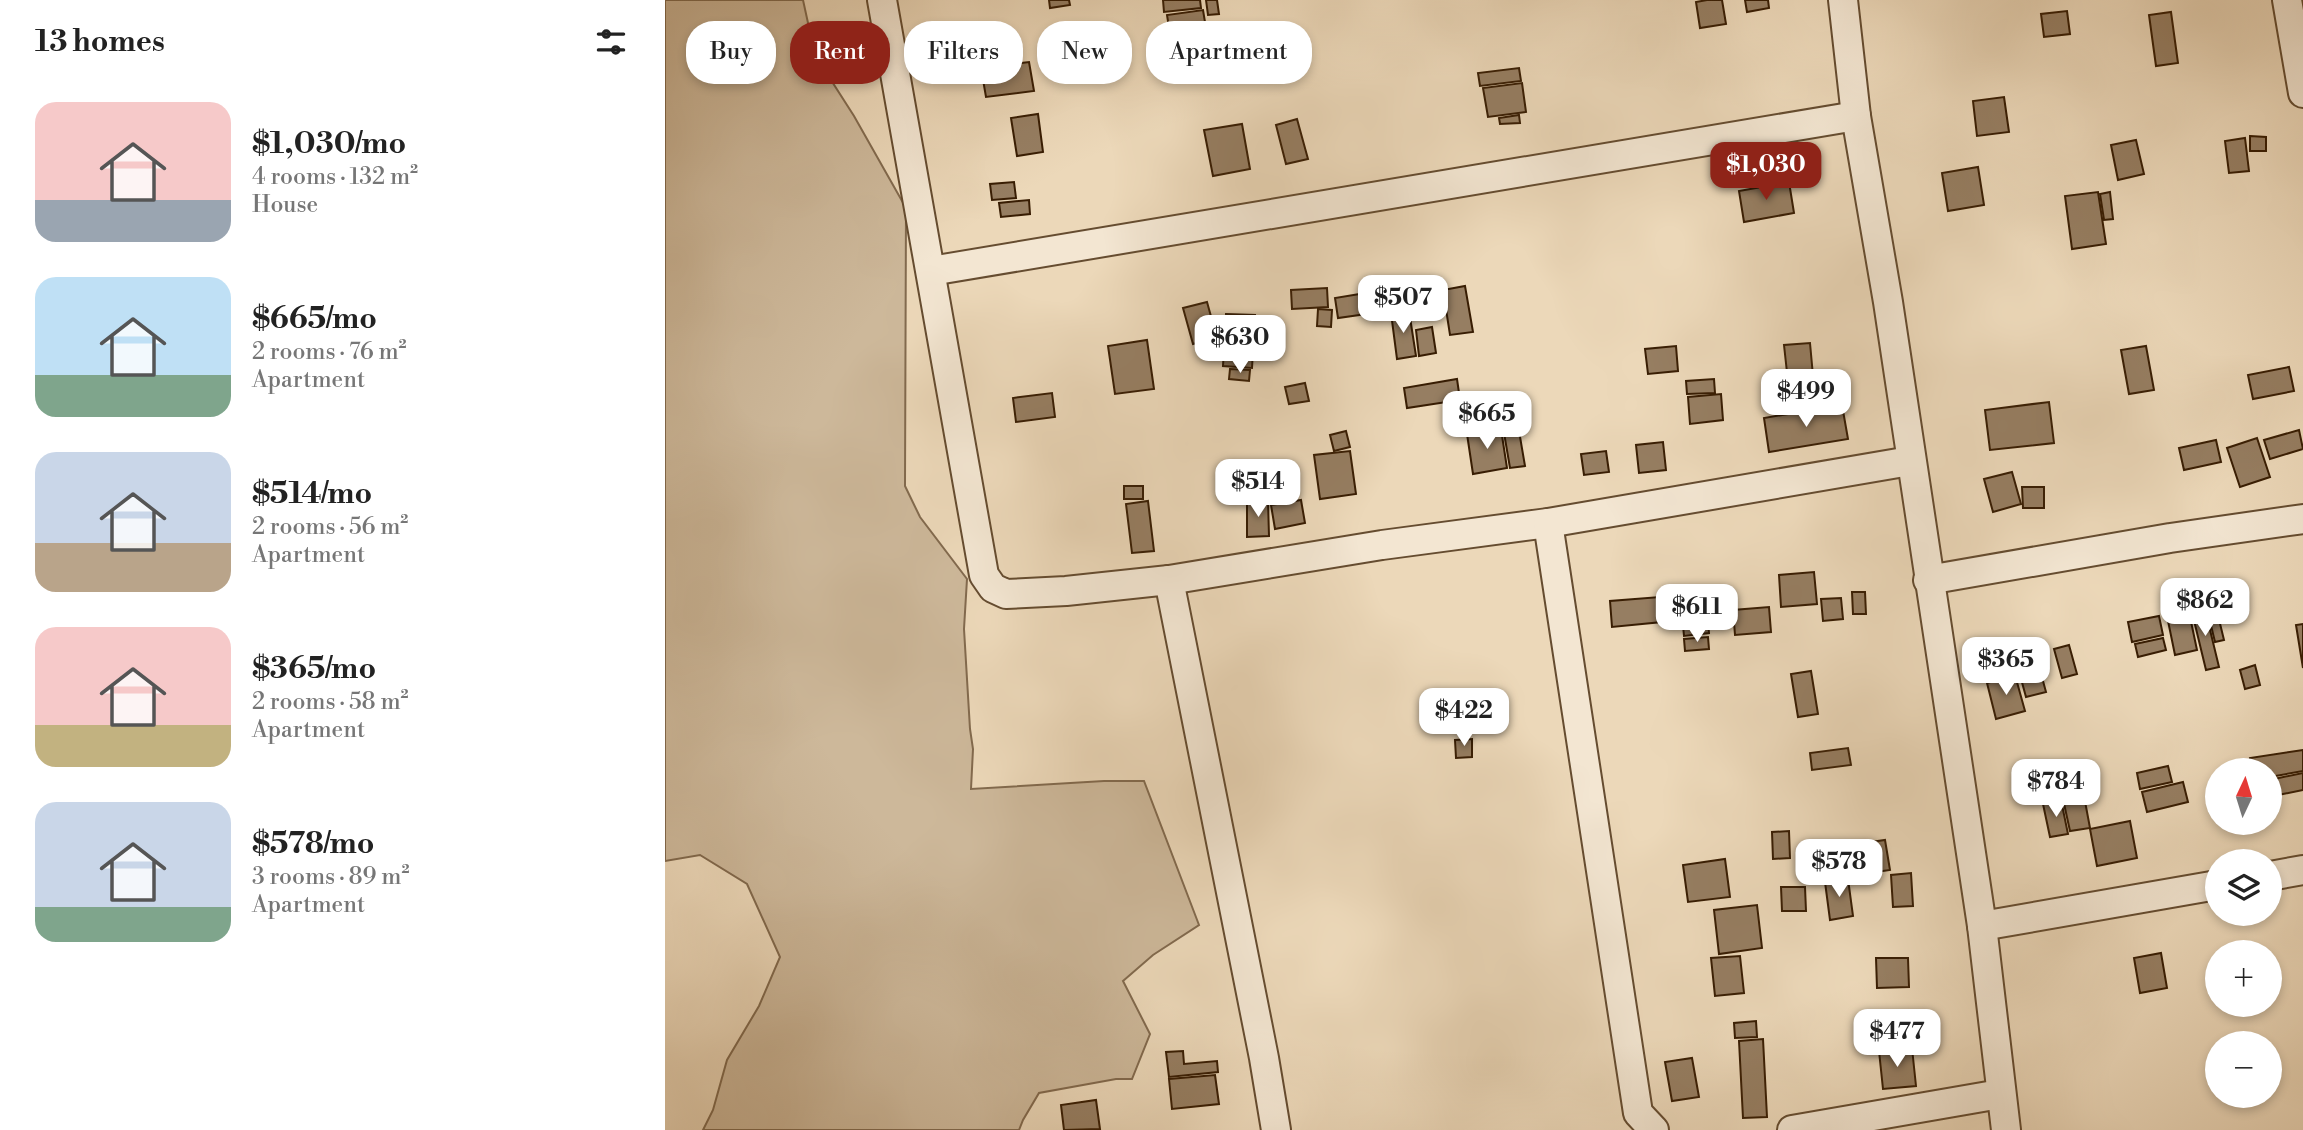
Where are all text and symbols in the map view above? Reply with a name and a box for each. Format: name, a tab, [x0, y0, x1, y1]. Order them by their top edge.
chip: Buy	[686, 21, 776, 84]
chip: Rent	[790, 21, 890, 84]
chip: Filters	[904, 21, 1023, 84]
chip: New	[1037, 21, 1132, 84]
chip: Apartment	[1146, 21, 1312, 84]
text: 13 homes	[35, 23, 165, 61]
icon: filters	[592, 23, 630, 61]
text: $1,030/mo	[252, 125, 406, 163]
icon: home	[91, 130, 175, 214]
pin: $1,030	[1709, 142, 1823, 202]
text: $1,030	[1726, 151, 1806, 179]
text: 4 rooms · 132 m²	[252, 163, 418, 191]
text: House	[252, 191, 318, 219]
pin: $507	[1362, 276, 1444, 335]
text: $507	[1374, 284, 1432, 312]
text: $665/mo	[252, 300, 377, 338]
icon: home	[91, 305, 175, 389]
pin: $630	[1199, 316, 1281, 375]
text: $630	[1211, 324, 1269, 352]
text: 2 rooms · 76 m²	[252, 338, 407, 366]
text: Apartment	[252, 366, 365, 394]
pin: $499	[1765, 370, 1847, 429]
text: $499	[1777, 378, 1835, 406]
pin: $665	[1446, 392, 1528, 451]
text: $665	[1459, 400, 1515, 428]
pin: $514	[1217, 460, 1299, 519]
text: $514	[1231, 468, 1285, 496]
text: $514/mo	[252, 475, 372, 513]
icon: home	[91, 480, 175, 564]
text: 2 rooms · 56 m²	[252, 513, 408, 541]
text: Apartment	[252, 541, 365, 569]
pin: $862	[2164, 578, 2246, 638]
pin: $611	[1656, 584, 1738, 644]
text: $862	[2176, 587, 2234, 615]
text: $611	[1672, 593, 1722, 621]
pin: $365	[1965, 638, 2047, 697]
text: $365	[1978, 646, 2034, 674]
text: $365/mo	[252, 650, 376, 688]
icon: home	[91, 655, 175, 739]
text: 2 rooms · 58 m²	[252, 688, 409, 716]
pin: $422	[1423, 688, 1505, 748]
text: $422	[1435, 697, 1493, 725]
text: Apartment	[252, 716, 365, 744]
north arrow	[2205, 758, 2282, 835]
map controls	[2205, 758, 2282, 1108]
pin: $784	[2015, 760, 2097, 819]
text: $784	[2027, 768, 2085, 796]
text: $578/mo	[252, 825, 374, 863]
icon: home	[91, 830, 175, 914]
pin: $578	[1798, 839, 1880, 899]
text: $578	[1811, 848, 1867, 876]
button: layers	[2205, 849, 2282, 926]
text: 3 rooms · 89 m²	[252, 863, 409, 891]
text: Apartment	[252, 891, 365, 919]
button: +	[2205, 940, 2282, 1017]
pin: $477	[1856, 1010, 1938, 1069]
text: $477	[1870, 1018, 1924, 1046]
button: −	[2205, 1031, 2282, 1108]

